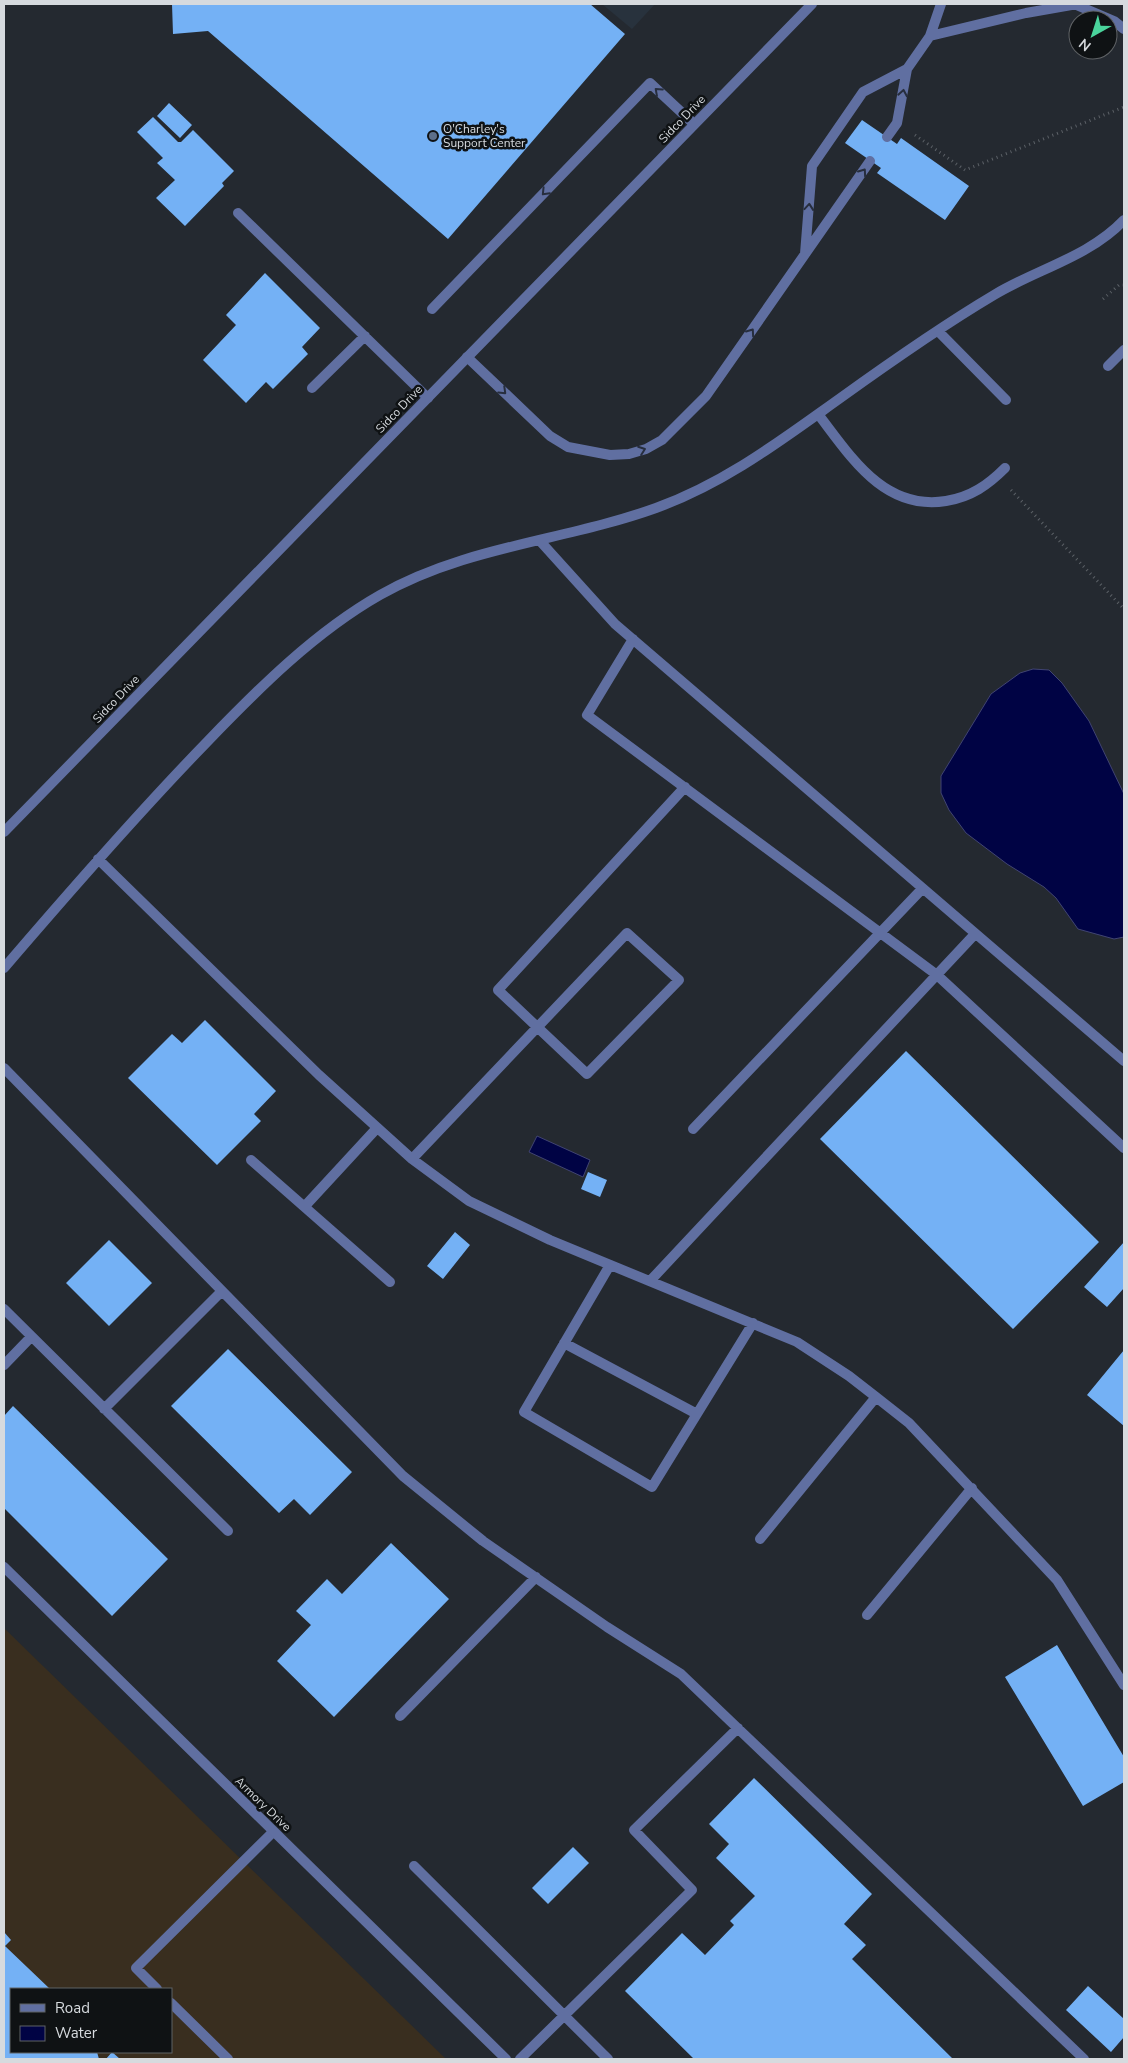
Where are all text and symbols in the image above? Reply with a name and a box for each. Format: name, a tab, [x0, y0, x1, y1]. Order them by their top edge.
north arrow	[1068, 10, 1118, 60]
text: N	[1075, 34, 1095, 55]
one-way arrow	[655, 88, 664, 97]
one-way arrow	[897, 88, 907, 97]
street label: Sidco Drive	[655, 92, 709, 146]
place label: O'Charley's Support Center	[443, 121, 526, 151]
marker: O'Charley's Support Center	[427, 130, 439, 142]
one-way arrow	[857, 168, 866, 178]
one-way arrow	[542, 186, 551, 195]
one-way arrow	[803, 202, 814, 210]
one-way arrow	[745, 328, 754, 338]
street label: Sidco Drive	[372, 382, 426, 436]
one-way arrow	[497, 385, 506, 394]
one-way arrow	[638, 446, 646, 456]
street label: Sidco Drive	[89, 672, 143, 726]
street label: Armory Drive	[231, 1773, 295, 1835]
legend	[10, 1988, 172, 2053]
text: Road	[55, 1998, 90, 2018]
text: Water	[55, 2023, 98, 2043]

